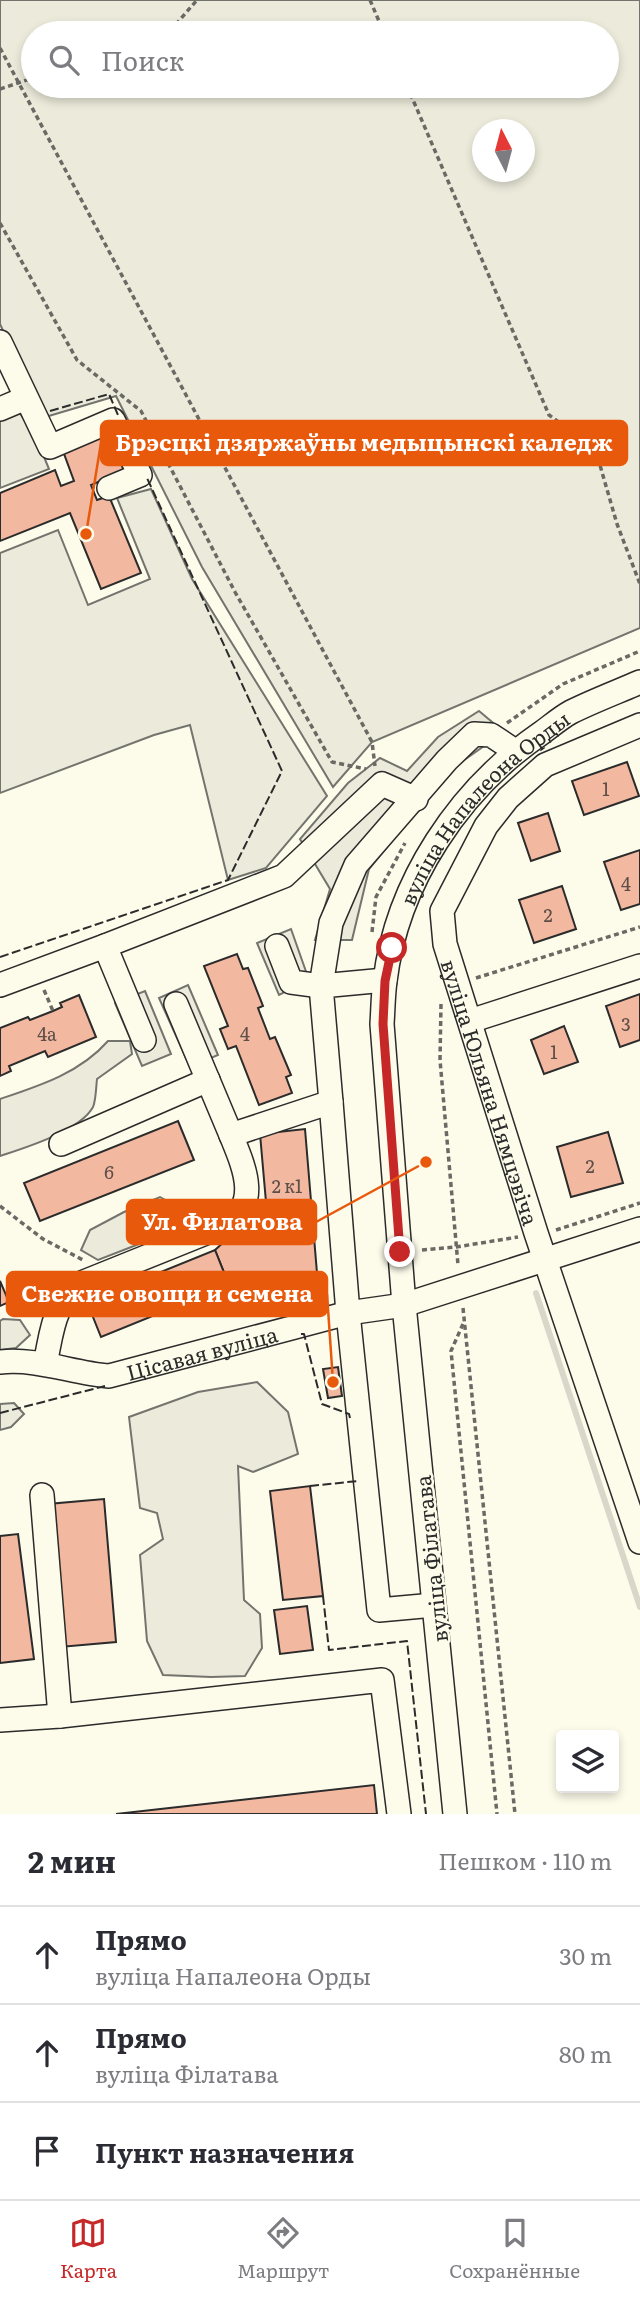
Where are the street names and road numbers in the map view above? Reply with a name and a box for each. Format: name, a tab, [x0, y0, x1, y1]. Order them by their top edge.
street label: вуліца Напалеона Орды	[390, 702, 575, 909]
street label: вуліца Юльяна Нямцэвіча	[435, 955, 548, 1229]
street label: Цісавая вуліца	[122, 1317, 281, 1386]
street label: вуліца Філатава	[406, 1473, 454, 1644]

